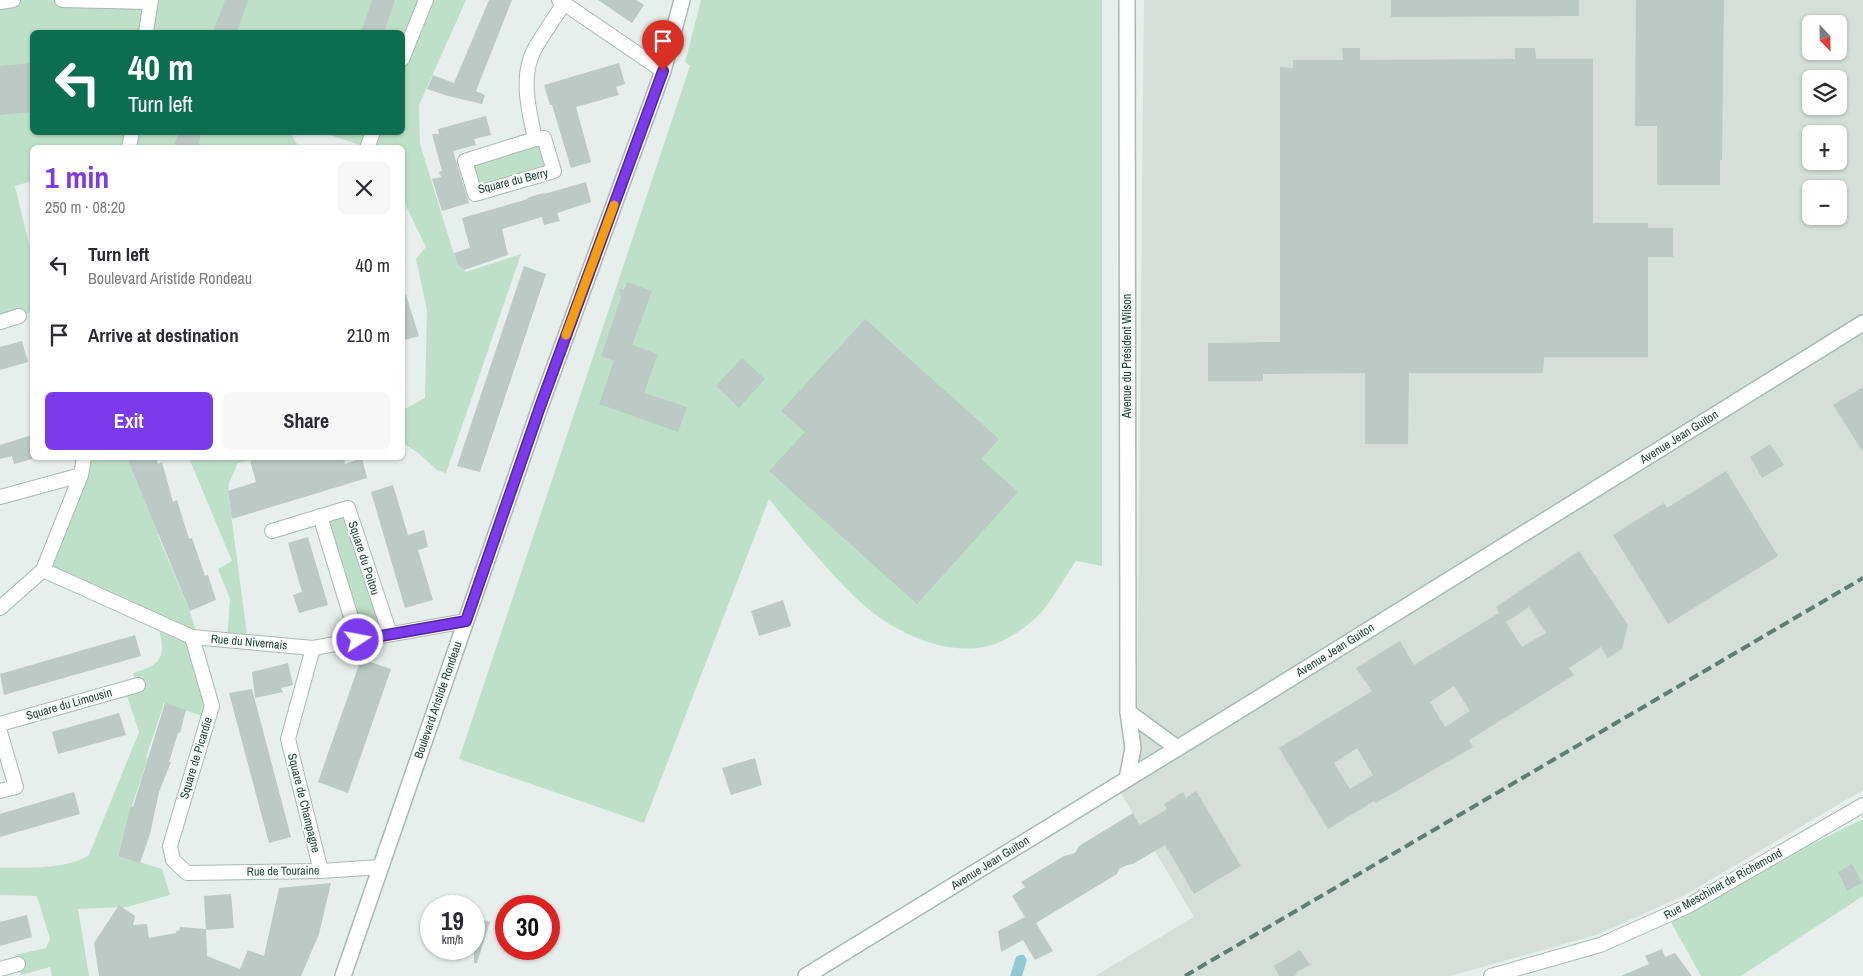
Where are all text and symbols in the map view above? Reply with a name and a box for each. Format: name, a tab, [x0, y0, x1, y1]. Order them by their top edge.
north arrow	[1802, 15, 1848, 60]
map controls	[1802, 15, 1847, 225]
pin	[642, 20, 684, 71]
icon: arrive	[649, 27, 677, 55]
text: 40 m	[128, 44, 193, 91]
icon: left	[45, 50, 110, 115]
button: layers	[1802, 70, 1847, 115]
text: Turn left	[128, 89, 193, 119]
button: +	[1802, 125, 1847, 170]
text: 1 min	[45, 157, 109, 197]
button: close	[338, 162, 390, 214]
street label: Square du Berry	[476, 165, 550, 197]
button: −	[1802, 180, 1847, 225]
text: 250 m · 08:20	[45, 196, 125, 218]
text: Turn left	[88, 241, 149, 267]
icon: left	[45, 251, 73, 279]
text: 40 m	[355, 252, 390, 278]
text: Boulevard Aristide Rondeau	[88, 267, 252, 289]
street label: Avenue du Président Wilson	[1119, 294, 1135, 419]
icon: arrive	[45, 321, 73, 349]
text: Arrive at destination	[88, 322, 239, 348]
text: 210 m	[347, 322, 390, 348]
button: Exit	[45, 392, 213, 450]
button: Share	[223, 392, 390, 450]
street label: Avenue Jean Guiton	[1636, 406, 1721, 468]
street label: Square du Poitou	[345, 519, 383, 597]
position arrow	[331, 613, 383, 665]
street label: Avenue Jean Guiton	[1292, 619, 1377, 681]
street label: Rue du Nivernais	[210, 631, 288, 653]
street label: Boulevard Aristide Rondeau	[410, 639, 466, 761]
street label: Square du Limousin	[24, 684, 114, 724]
street label: Square de Picardie	[176, 715, 216, 801]
street label: Square de Champagne	[284, 752, 324, 854]
street label: Avenue Jean Guiton	[947, 832, 1032, 894]
street label: Rue Meschinet de Richemond	[1661, 845, 1785, 923]
street label: Rue de Touraine	[247, 862, 319, 880]
speed limit sign: 30	[495, 895, 560, 960]
text: 19	[441, 904, 464, 938]
text: km/h	[442, 932, 463, 948]

